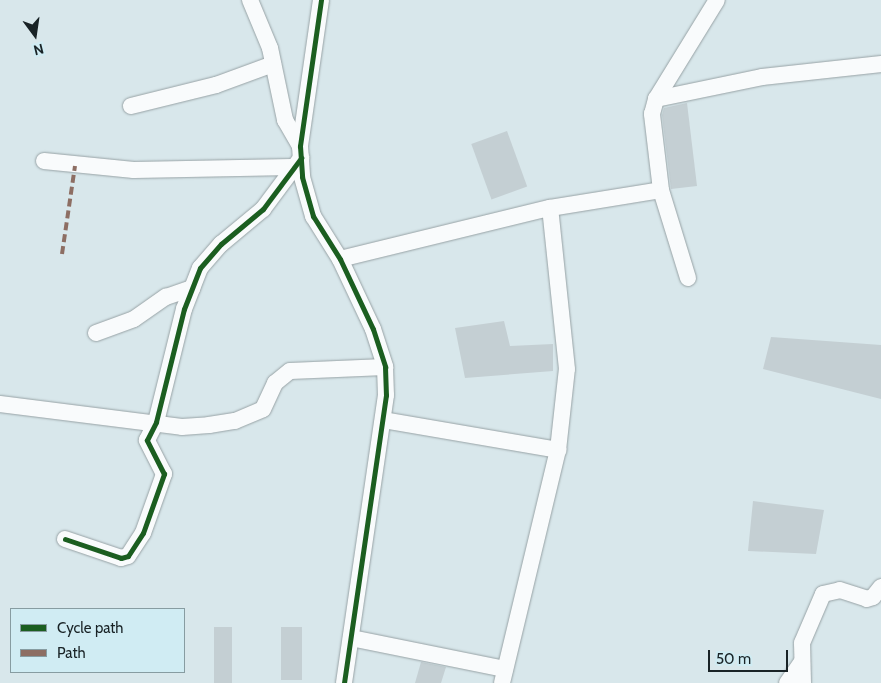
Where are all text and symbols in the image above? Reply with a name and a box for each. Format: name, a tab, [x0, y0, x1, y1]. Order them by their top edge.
north arrow	[10, 10, 60, 60]
text: N	[32, 40, 46, 59]
legend	[10, 608, 185, 673]
text: Cycle path	[57, 619, 123, 637]
scale bar	[711, 640, 791, 672]
text: Path	[57, 644, 86, 662]
text: 50 m	[716, 650, 751, 668]

